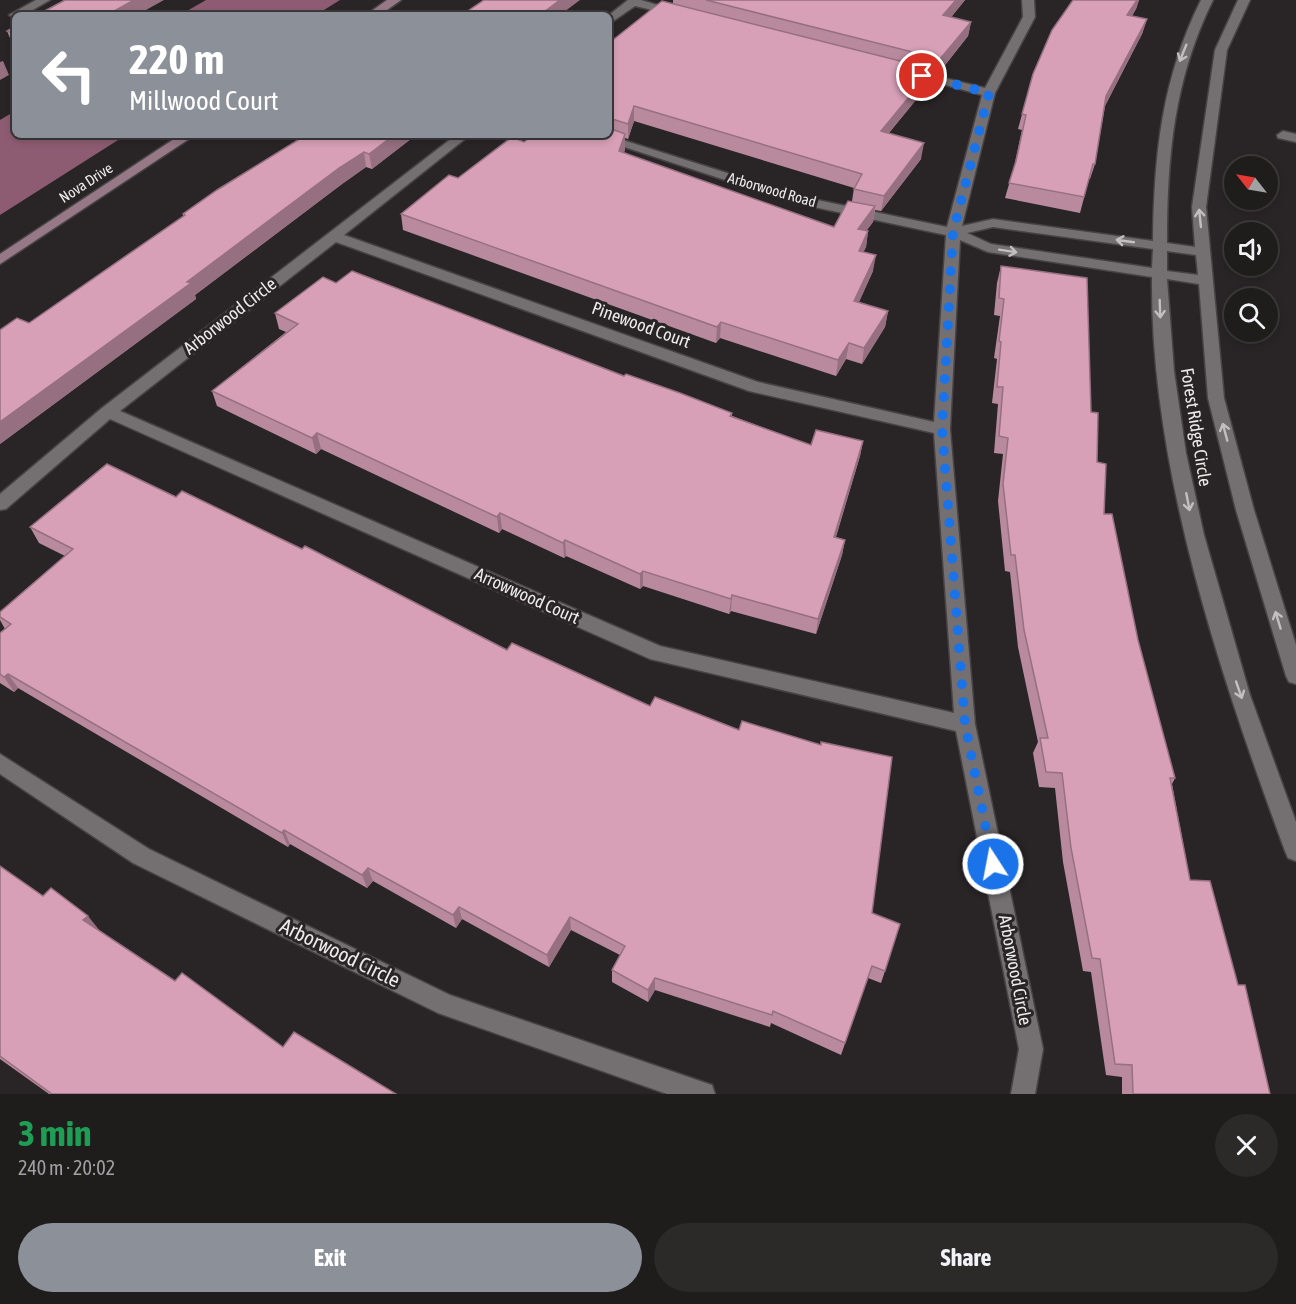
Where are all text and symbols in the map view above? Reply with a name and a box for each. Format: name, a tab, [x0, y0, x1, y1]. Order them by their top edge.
text: 220 m	[129, 35, 224, 83]
icon: left	[30, 36, 108, 114]
one-way arrow	[1177, 44, 1188, 62]
pin	[896, 50, 947, 101]
icon: arrive	[905, 59, 938, 92]
text: Millwood Court	[129, 85, 278, 116]
north arrow	[1224, 156, 1278, 210]
map controls	[1224, 156, 1278, 342]
street label: Nova Drive	[56, 159, 116, 206]
street label: Arborwood Road	[726, 169, 818, 210]
one-way arrow	[1194, 209, 1205, 229]
button: sound	[1224, 222, 1278, 276]
one-way arrow	[1115, 235, 1135, 246]
one-way arrow	[997, 245, 1017, 256]
street label: Arborwood Circle	[179, 273, 280, 358]
button: search	[1224, 288, 1278, 342]
street label: Pinewood Court	[589, 297, 693, 352]
one-way arrow	[1154, 298, 1166, 318]
street label: Forest Ridge Circle	[1177, 366, 1216, 488]
one-way arrow	[1219, 423, 1230, 442]
one-way arrow	[1183, 492, 1195, 511]
street label: Arrowwood Court	[472, 563, 583, 628]
one-way arrow	[1272, 611, 1283, 630]
one-way arrow	[1234, 680, 1245, 699]
position arrow	[961, 832, 1025, 896]
street label: Arborwood Circle	[277, 913, 404, 992]
street label: Arborwood Circle	[995, 913, 1036, 1027]
text: 3 min	[18, 1112, 92, 1154]
button: close	[1215, 1114, 1278, 1177]
text: 240 m · 20:02	[18, 1156, 115, 1179]
button: Exit	[18, 1223, 642, 1292]
button: Share	[654, 1223, 1278, 1292]

